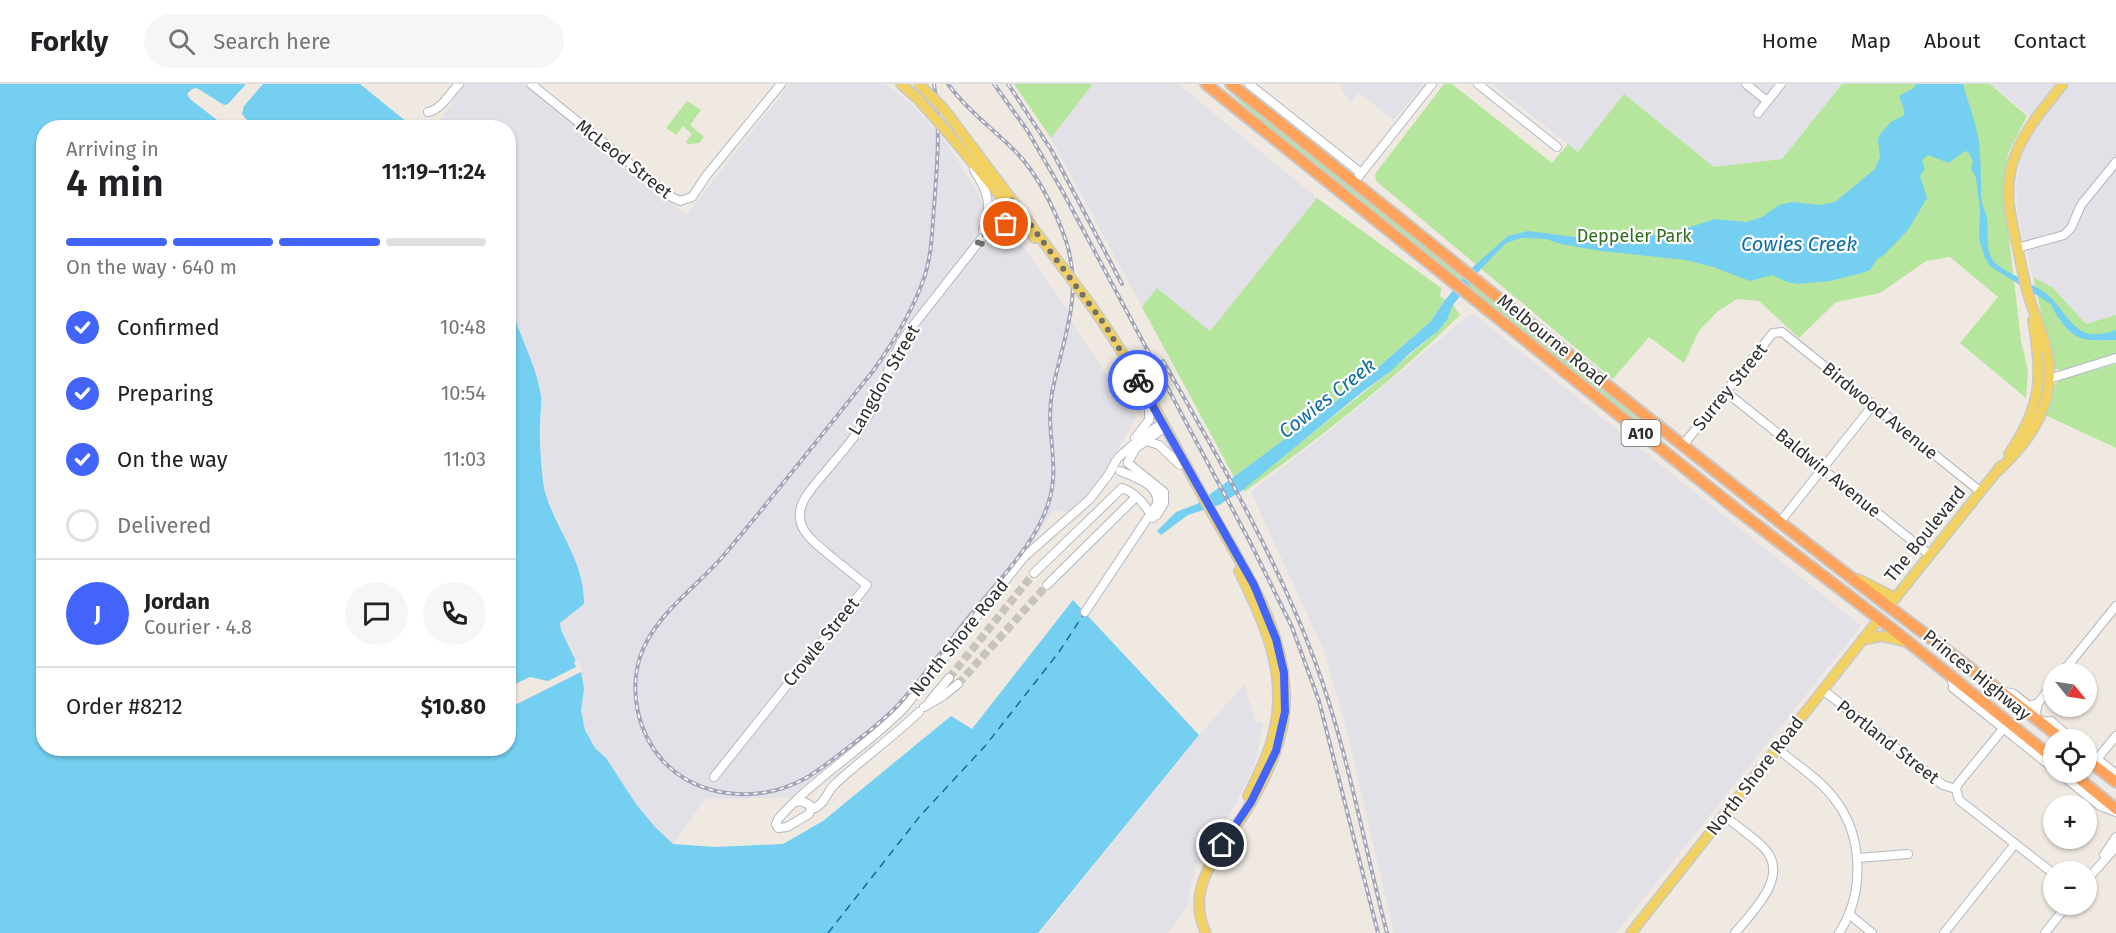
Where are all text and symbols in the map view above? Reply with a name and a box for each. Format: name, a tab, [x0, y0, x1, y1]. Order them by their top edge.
search box	[144, 14, 564, 68]
text: Forkly	[30, 25, 108, 58]
icon: search	[165, 25, 198, 58]
text: Search here	[213, 28, 331, 55]
text: Home	[1762, 28, 1818, 54]
text: Map	[1851, 28, 1891, 54]
text: About	[1924, 28, 1981, 54]
text: Contact	[2014, 28, 2086, 54]
street label: McLeod Street	[572, 115, 677, 204]
text: Arriving in	[66, 137, 159, 161]
text: 11:19–11:24	[382, 158, 486, 185]
text: 4 min	[66, 160, 164, 206]
pin	[980, 198, 1031, 249]
icon: bag	[989, 207, 1022, 240]
park label: Deppeler Park	[1577, 225, 1692, 247]
water label: Cowies Creek	[1741, 232, 1857, 256]
text: On the way · 640 m	[66, 255, 237, 279]
street label: Melbourne Road	[1493, 289, 1611, 391]
icon: check	[66, 311, 99, 344]
text: Confirmed	[117, 314, 220, 341]
text: 10:48	[440, 315, 486, 339]
street label: Langdon Street	[844, 321, 925, 439]
street label: Surrey Street	[1688, 339, 1772, 435]
courier	[1108, 350, 1168, 410]
water label: Cowies Creek	[1274, 353, 1380, 443]
street label: Birdwood Avenue	[1818, 358, 1942, 464]
icon: bike	[1122, 364, 1155, 397]
icon: check	[66, 377, 99, 410]
text: Preparing	[117, 380, 213, 407]
text: 10:54	[441, 381, 486, 405]
road number: A10	[1622, 420, 1660, 446]
street label: Baldwin Avenue	[1771, 424, 1885, 522]
icon: check	[66, 443, 99, 476]
text: On the way	[117, 446, 228, 473]
text: 11:03	[443, 447, 486, 471]
street label: The Boulevard	[1880, 482, 1970, 586]
text: Delivered	[117, 512, 212, 539]
street label: North Shore Road	[905, 575, 1013, 701]
button: chat	[345, 582, 408, 645]
button: phone	[423, 582, 486, 645]
text: Jordan	[144, 588, 210, 615]
street label: Crowle Street	[778, 593, 864, 691]
text: J	[94, 600, 101, 627]
text: Courier · 4.8	[144, 615, 252, 639]
street label: Princes Highway	[1919, 625, 2035, 725]
north arrow	[2043, 663, 2097, 717]
map controls	[2043, 663, 2097, 915]
text: Order #8212	[66, 693, 183, 720]
text: $10.80	[421, 693, 486, 720]
street label: Portland Street	[1833, 695, 1944, 789]
street label: North Shore Road	[1702, 712, 1808, 840]
button: locate	[2043, 729, 2097, 783]
button: +	[2043, 795, 2097, 849]
pin	[1196, 819, 1247, 870]
icon: home	[1205, 828, 1238, 861]
button: −	[2043, 861, 2097, 915]

